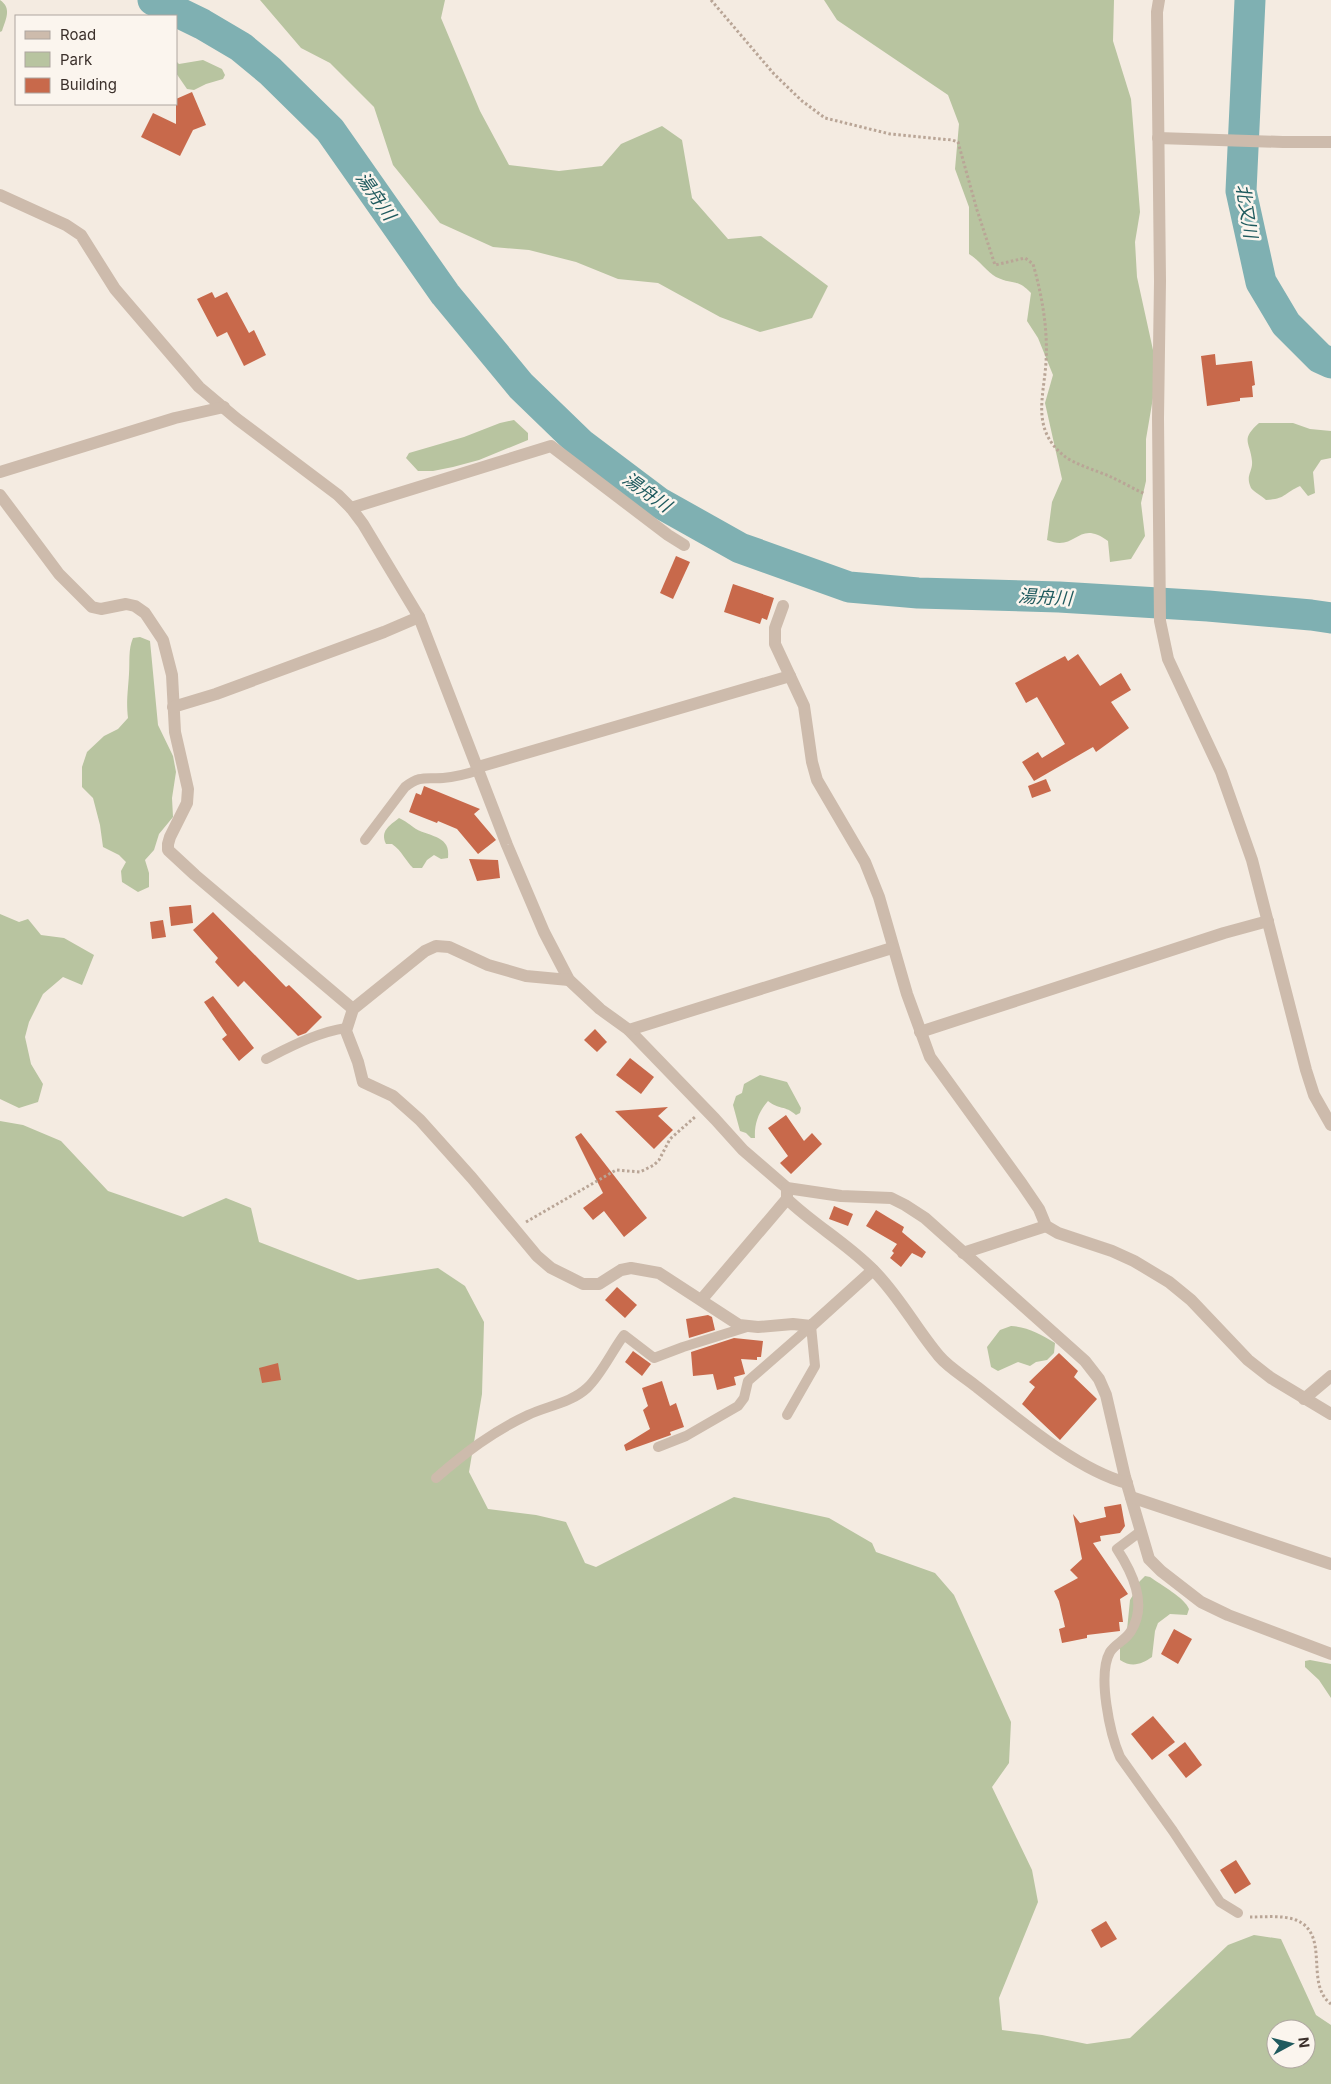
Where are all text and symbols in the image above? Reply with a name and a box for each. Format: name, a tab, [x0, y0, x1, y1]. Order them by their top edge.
legend	[15, 15, 178, 105]
text: Road	[60, 25, 96, 44]
text: Park	[60, 50, 93, 69]
text: Building	[60, 75, 117, 94]
water label: 湯舟川	[352, 168, 401, 226]
water label: 北又川	[1232, 183, 1262, 241]
water label: 湯舟川	[619, 468, 677, 517]
water label: 湯舟川	[1017, 585, 1075, 609]
north arrow	[1266, 2019, 1316, 2069]
text: N	[1295, 2036, 1313, 2049]

